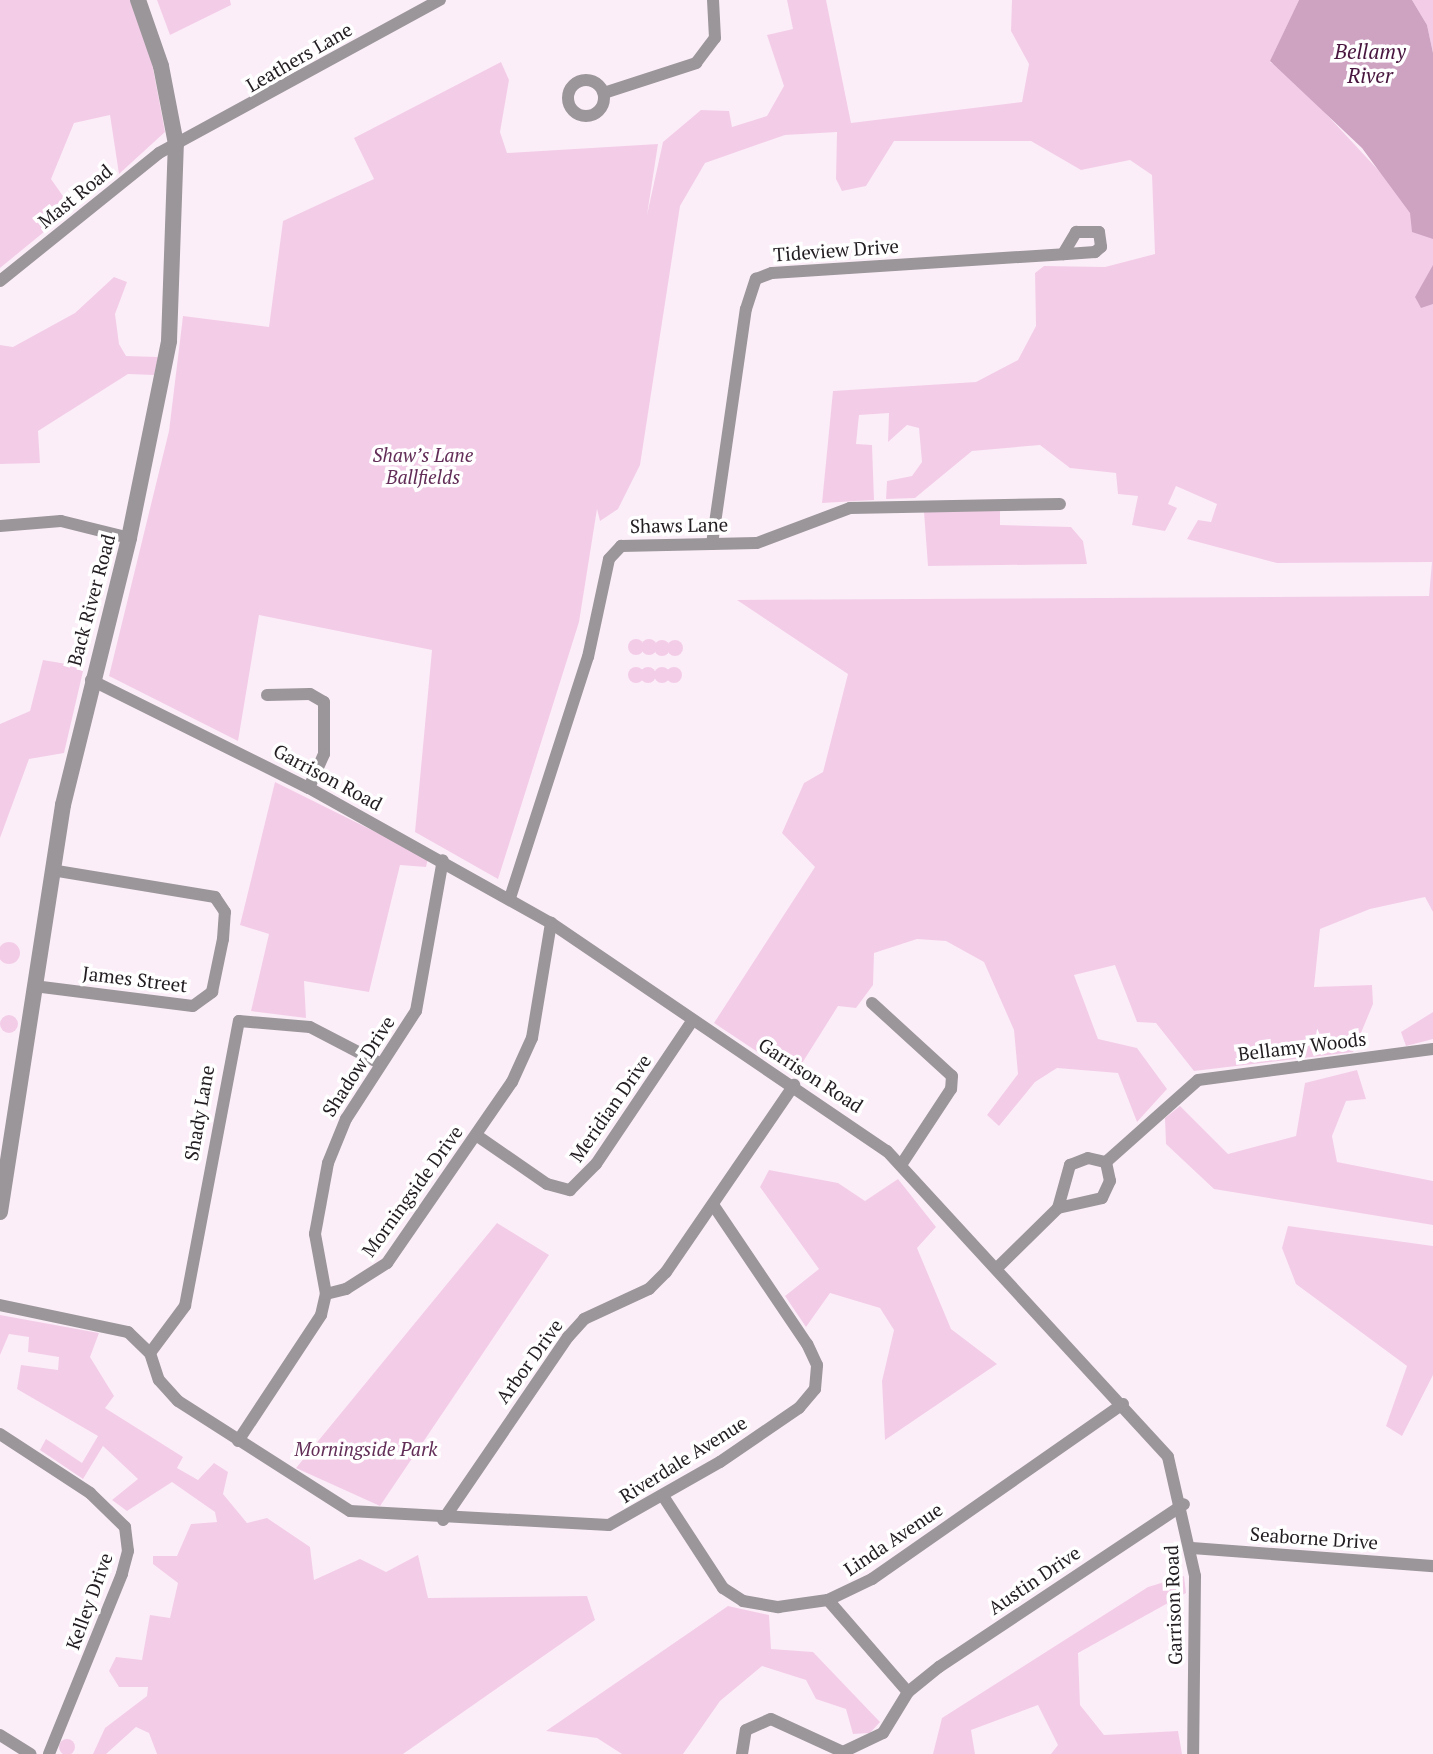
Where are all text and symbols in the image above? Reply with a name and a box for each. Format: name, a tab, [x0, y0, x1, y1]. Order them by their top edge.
street label: Leathers Lane	[242, 18, 356, 96]
water label: Bellamy River	[1334, 38, 1406, 88]
street label: Mast Road	[33, 159, 117, 233]
street label: Tideview Drive	[772, 234, 900, 266]
park label: Shaw’s Lane Ballfields	[373, 444, 473, 488]
street label: Shaws Lane	[630, 513, 728, 537]
street label: Back River Road	[62, 532, 120, 668]
street label: Garrison Road	[270, 739, 386, 815]
street label: James Street	[81, 961, 189, 997]
street label: Shadow Drive	[317, 1011, 399, 1121]
street label: Bellamy Woods	[1237, 1027, 1367, 1065]
street label: Garrison Road	[754, 1033, 868, 1117]
street label: Meridian Drive	[564, 1050, 656, 1166]
street label: Shady Lane	[179, 1063, 219, 1163]
street label: Morningside Drive	[357, 1121, 467, 1261]
street label: Arbor Drive	[491, 1315, 567, 1407]
street label: Riverdale Avenue	[615, 1411, 751, 1507]
park label: Morningside Park	[295, 1438, 437, 1460]
street label: Linda Avenue	[839, 1498, 947, 1580]
street label: Seaborne Drive	[1249, 1522, 1379, 1554]
street label: Austin Drive	[984, 1541, 1084, 1619]
street label: Garrison Road	[1160, 1545, 1186, 1665]
street label: Kelley Drive	[61, 1550, 117, 1652]

